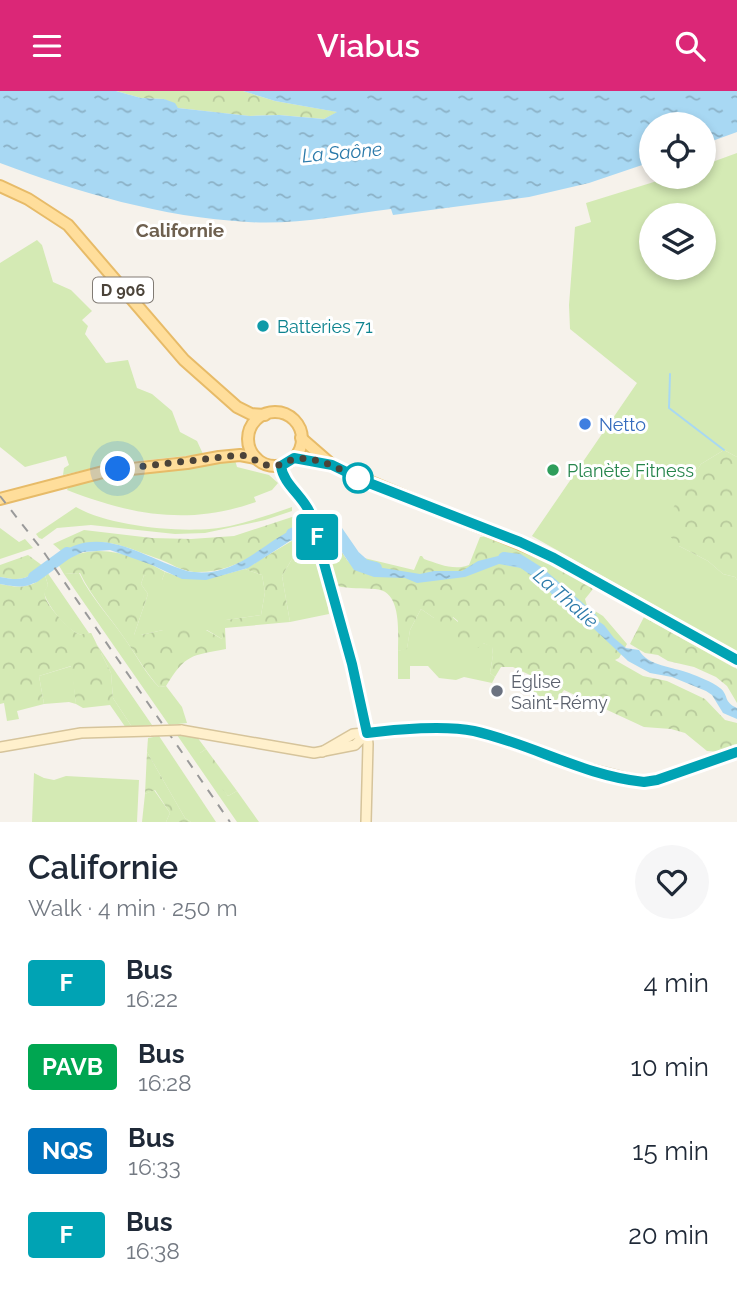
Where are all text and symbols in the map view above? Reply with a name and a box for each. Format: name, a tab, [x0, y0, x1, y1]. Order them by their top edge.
icon: menu	[28, 27, 66, 65]
text: Viabus	[317, 27, 420, 64]
icon: search	[671, 27, 709, 65]
map controls	[639, 112, 716, 280]
button: locate	[639, 112, 716, 189]
water label: La Saône	[301, 138, 383, 166]
button: layers	[639, 203, 716, 280]
district label: Californie	[136, 219, 224, 241]
road number: D 906	[93, 277, 153, 302]
place label: Batteries 71	[277, 316, 373, 337]
marker: Batteries 71	[255, 318, 271, 334]
place label: Netto	[599, 414, 646, 435]
marker: Netto	[577, 416, 593, 432]
your location	[100, 451, 135, 486]
place label: Planète Fitness	[567, 460, 694, 481]
marker: Planète Fitness	[545, 462, 561, 478]
unlabelled marker	[343, 463, 373, 493]
line badge: F	[294, 514, 340, 560]
text: F	[310, 522, 324, 551]
water label: La Thalie	[529, 564, 603, 632]
place label: Église Saint-Rémy	[511, 670, 608, 713]
marker: Église Saint-Rémy	[489, 683, 505, 699]
button: heart	[635, 845, 709, 919]
text: Californie	[28, 848, 178, 887]
text: Walk · 4 min · 250 m	[28, 894, 238, 921]
text: Bus	[126, 955, 173, 985]
text: F	[60, 968, 73, 997]
text: 4 min	[643, 968, 709, 998]
text: 16:22	[126, 985, 178, 1012]
text: Bus	[138, 1039, 185, 1069]
text: PAVB	[42, 1052, 103, 1081]
text: 10 min	[631, 1052, 709, 1082]
text: 16:28	[138, 1069, 192, 1096]
text: Bus	[128, 1123, 175, 1153]
text: NQS	[42, 1136, 93, 1165]
text: 15 min	[632, 1136, 709, 1166]
text: 16:33	[128, 1153, 181, 1180]
text: Bus	[126, 1207, 173, 1237]
text: F	[60, 1220, 73, 1249]
text: 20 min	[628, 1220, 709, 1250]
text: 16:38	[126, 1237, 180, 1264]

